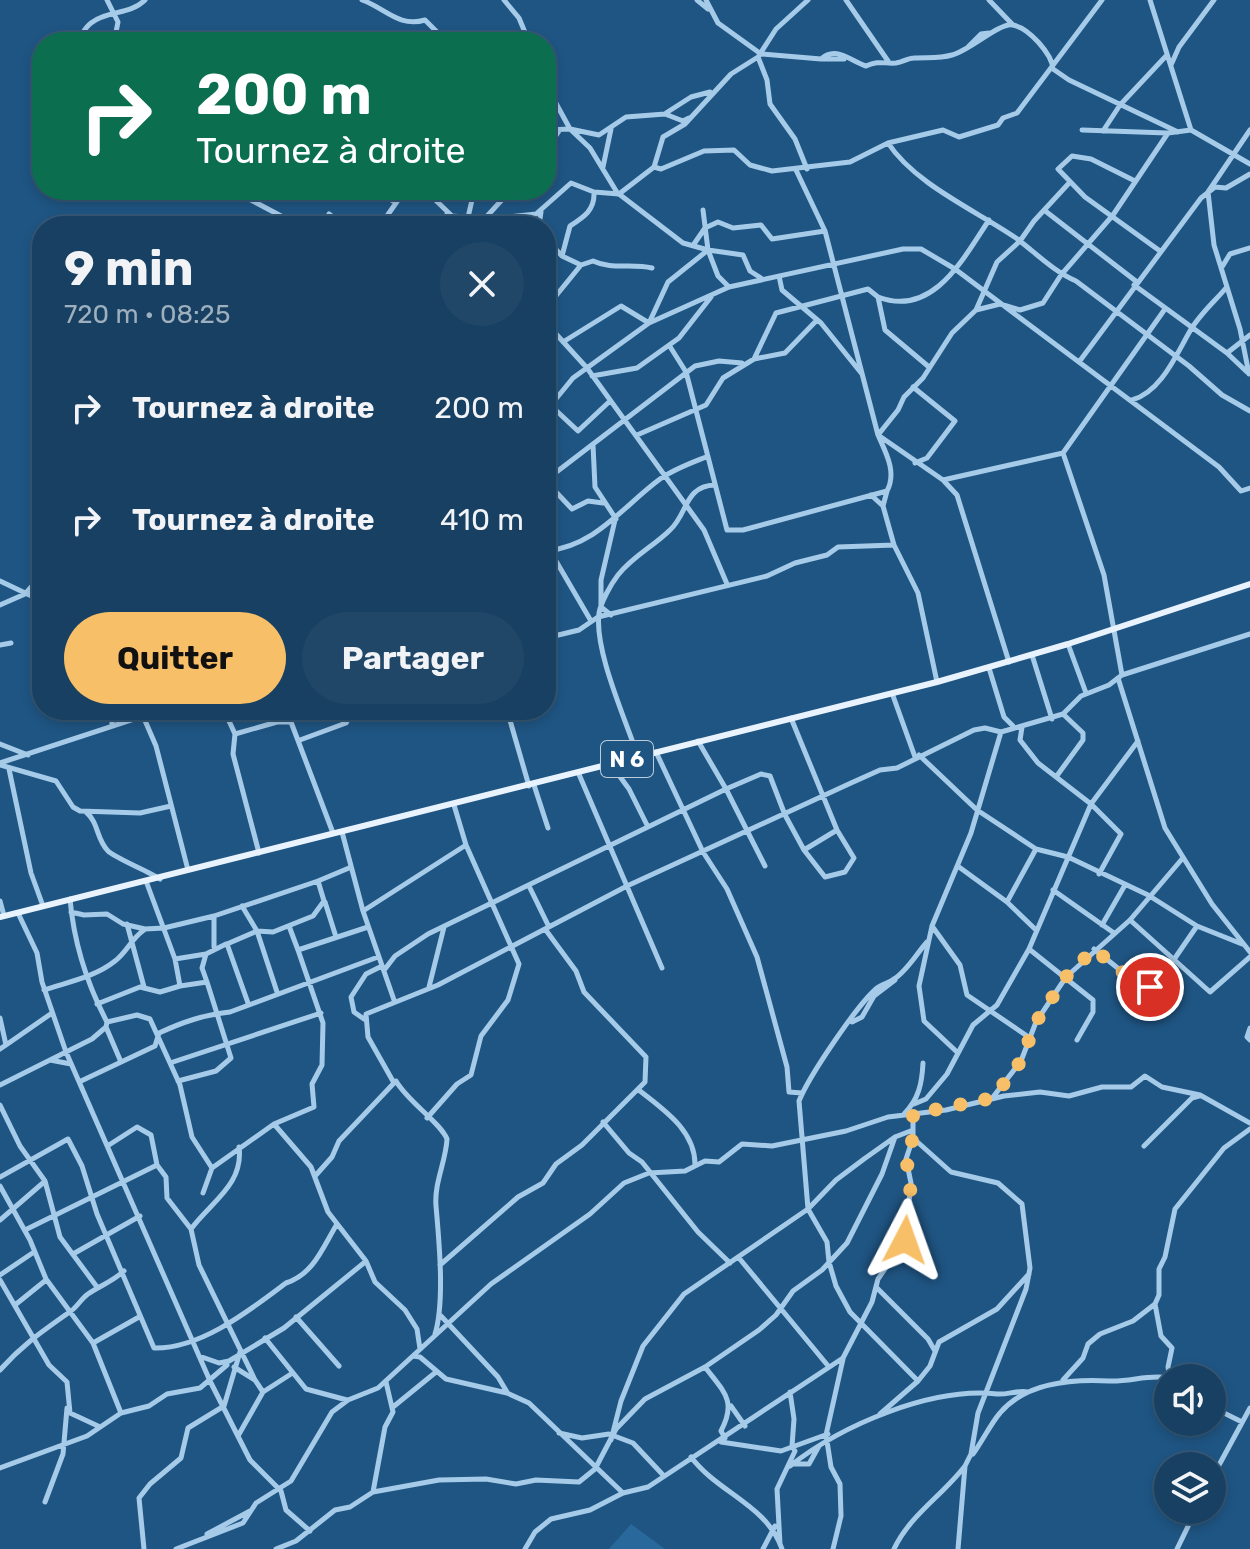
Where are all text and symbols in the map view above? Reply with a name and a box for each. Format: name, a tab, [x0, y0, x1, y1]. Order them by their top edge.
text: 200 m	[196, 62, 372, 128]
icon: right	[64, 64, 168, 168]
text: Tournez à droite	[196, 129, 466, 172]
text: 9 min	[64, 240, 194, 297]
button: close	[440, 242, 524, 326]
text: 720 m · 08:25	[64, 299, 230, 330]
icon: right	[64, 386, 108, 430]
text: Tournez à droite	[132, 390, 375, 426]
text: 200 m	[434, 390, 524, 426]
icon: right	[64, 498, 108, 542]
text: Tournez à droite	[132, 502, 375, 538]
text: 410 m	[440, 502, 524, 538]
button: Quitter	[64, 612, 286, 704]
button: Partager	[302, 612, 524, 704]
road number: N 6	[601, 741, 653, 777]
pin	[1116, 953, 1184, 1021]
icon: arrive	[1128, 965, 1172, 1009]
position arrow	[863, 1198, 947, 1282]
map controls	[1154, 1364, 1226, 1524]
button: sound	[1154, 1364, 1226, 1436]
button: layers	[1154, 1452, 1226, 1524]

